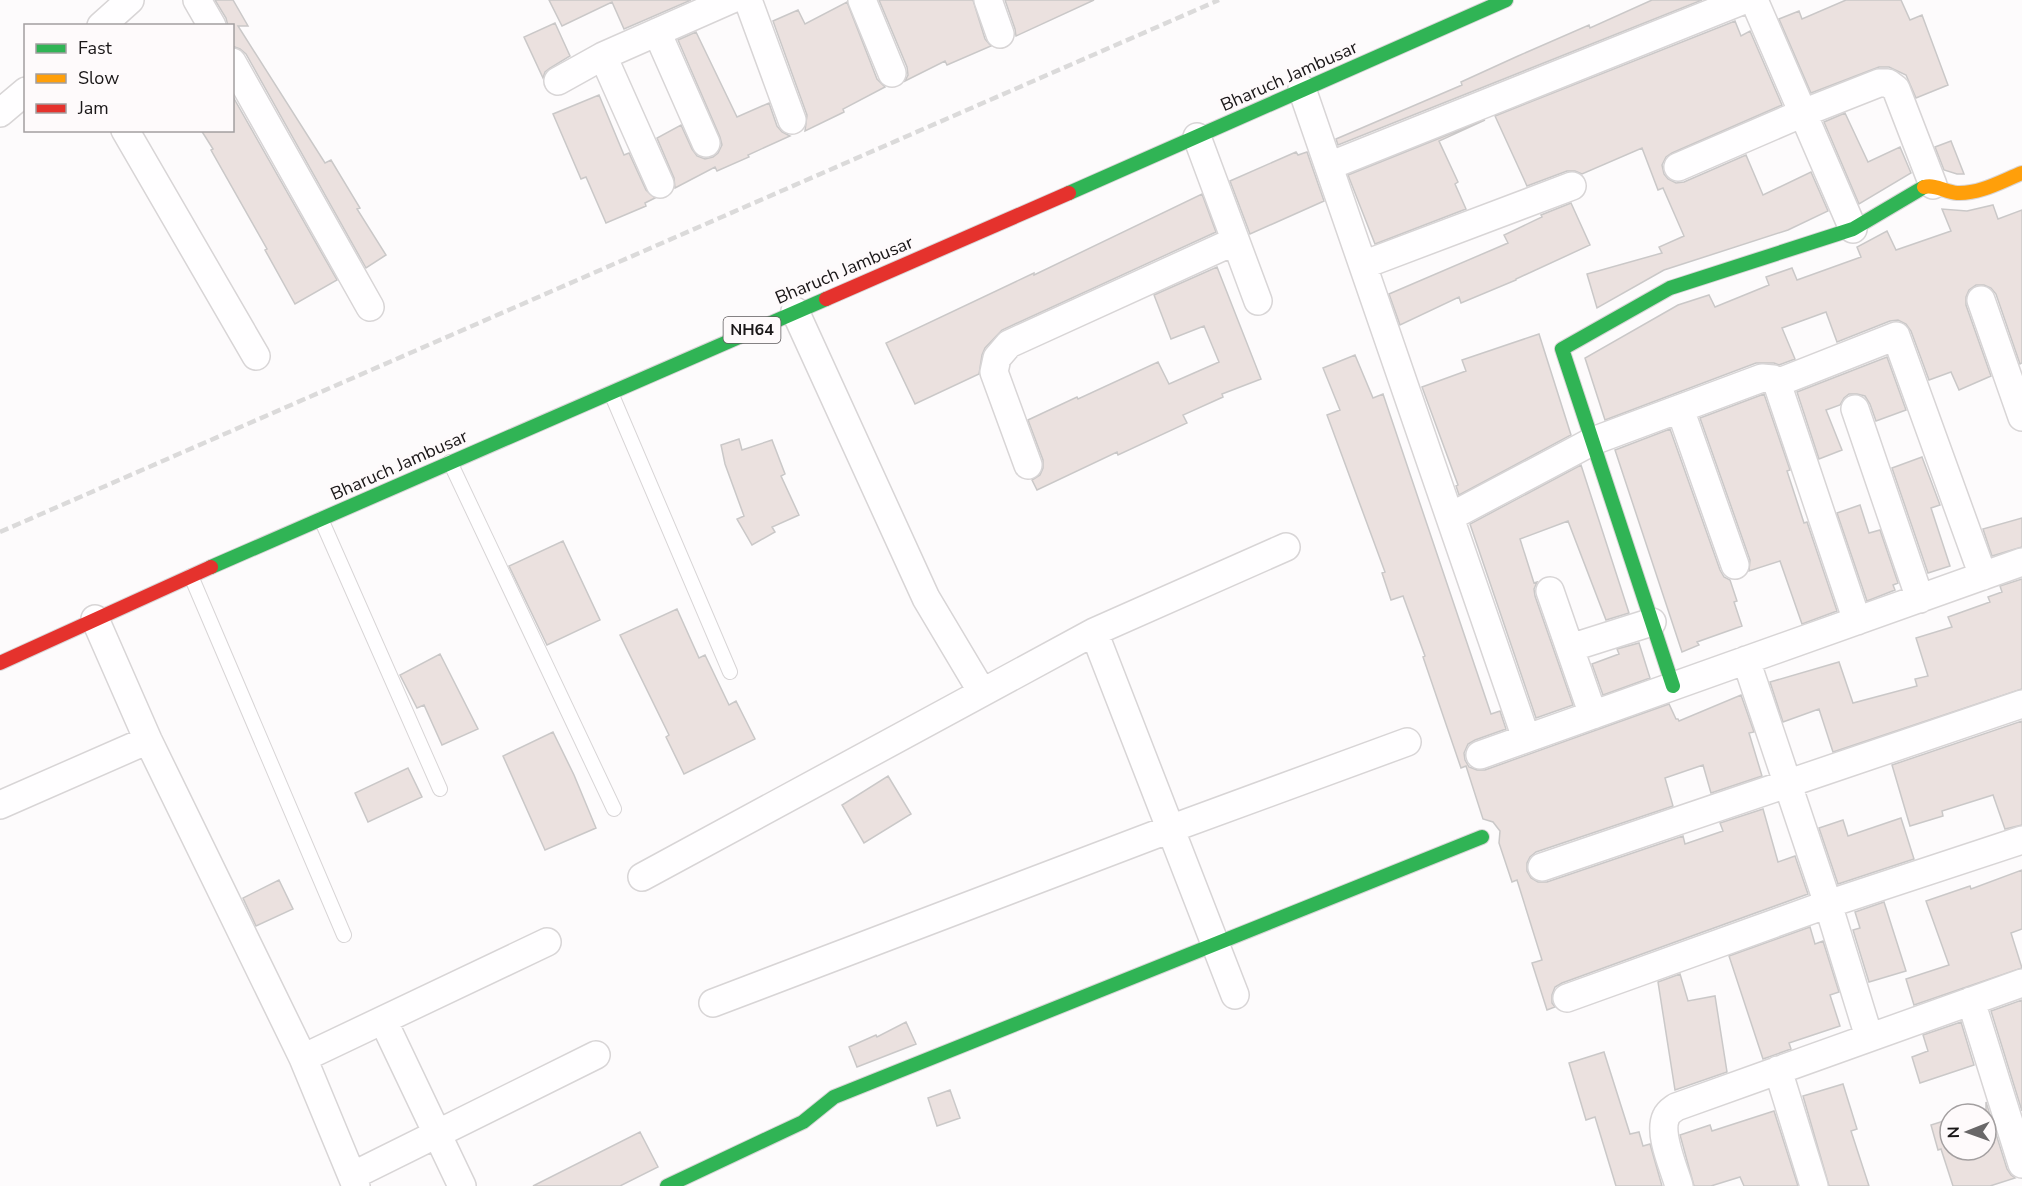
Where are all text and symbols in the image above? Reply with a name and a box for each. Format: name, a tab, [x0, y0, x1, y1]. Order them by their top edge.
legend	[24, 24, 234, 132]
street label: Bharuch Jambusar	[1217, 35, 1362, 117]
text: Fast	[78, 36, 113, 60]
text: Slow	[78, 66, 119, 90]
text: Jam	[77, 96, 109, 120]
street label: Bharuch Jambusar	[771, 230, 917, 310]
road number: NH64	[724, 317, 780, 343]
street label: Bharuch Jambusar	[327, 424, 472, 506]
north arrow	[1938, 1102, 1998, 1162]
text: N	[1943, 1126, 1965, 1138]

